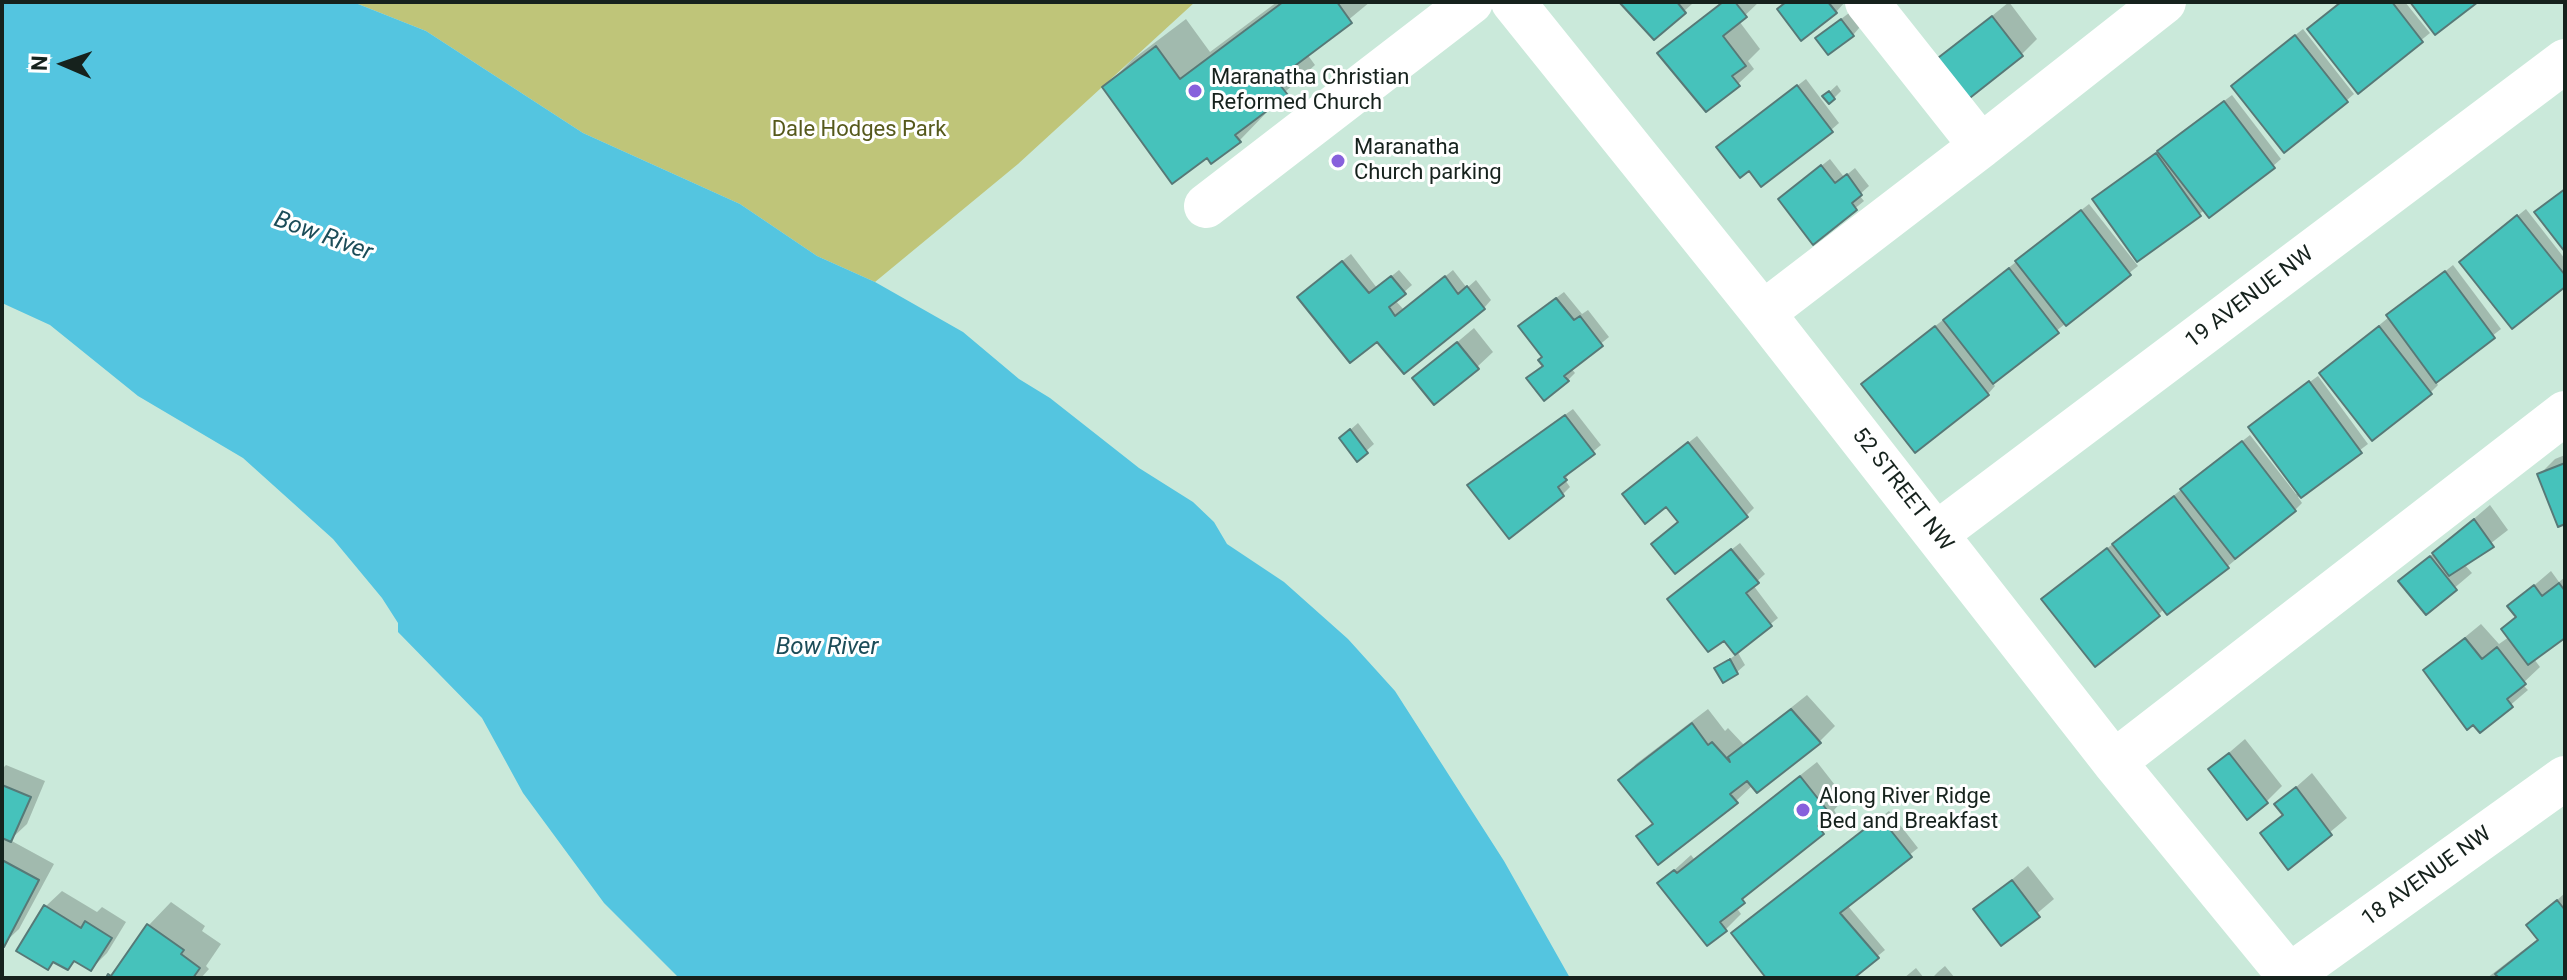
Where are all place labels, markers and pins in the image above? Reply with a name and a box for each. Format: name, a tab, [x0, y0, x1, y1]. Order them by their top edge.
place label: Maranatha Christian Reformed Church	[1211, 65, 1409, 116]
marker: Maranatha Christian Reformed Church	[1186, 82, 1204, 100]
place label: Maranatha Church parking	[1354, 135, 1502, 186]
marker: Maranatha Church parking	[1329, 152, 1347, 170]
place label: Along River Ridge Bed and Breakfast	[1819, 784, 1998, 836]
marker: Along River Ridge Bed and Breakfast	[1794, 801, 1812, 819]

